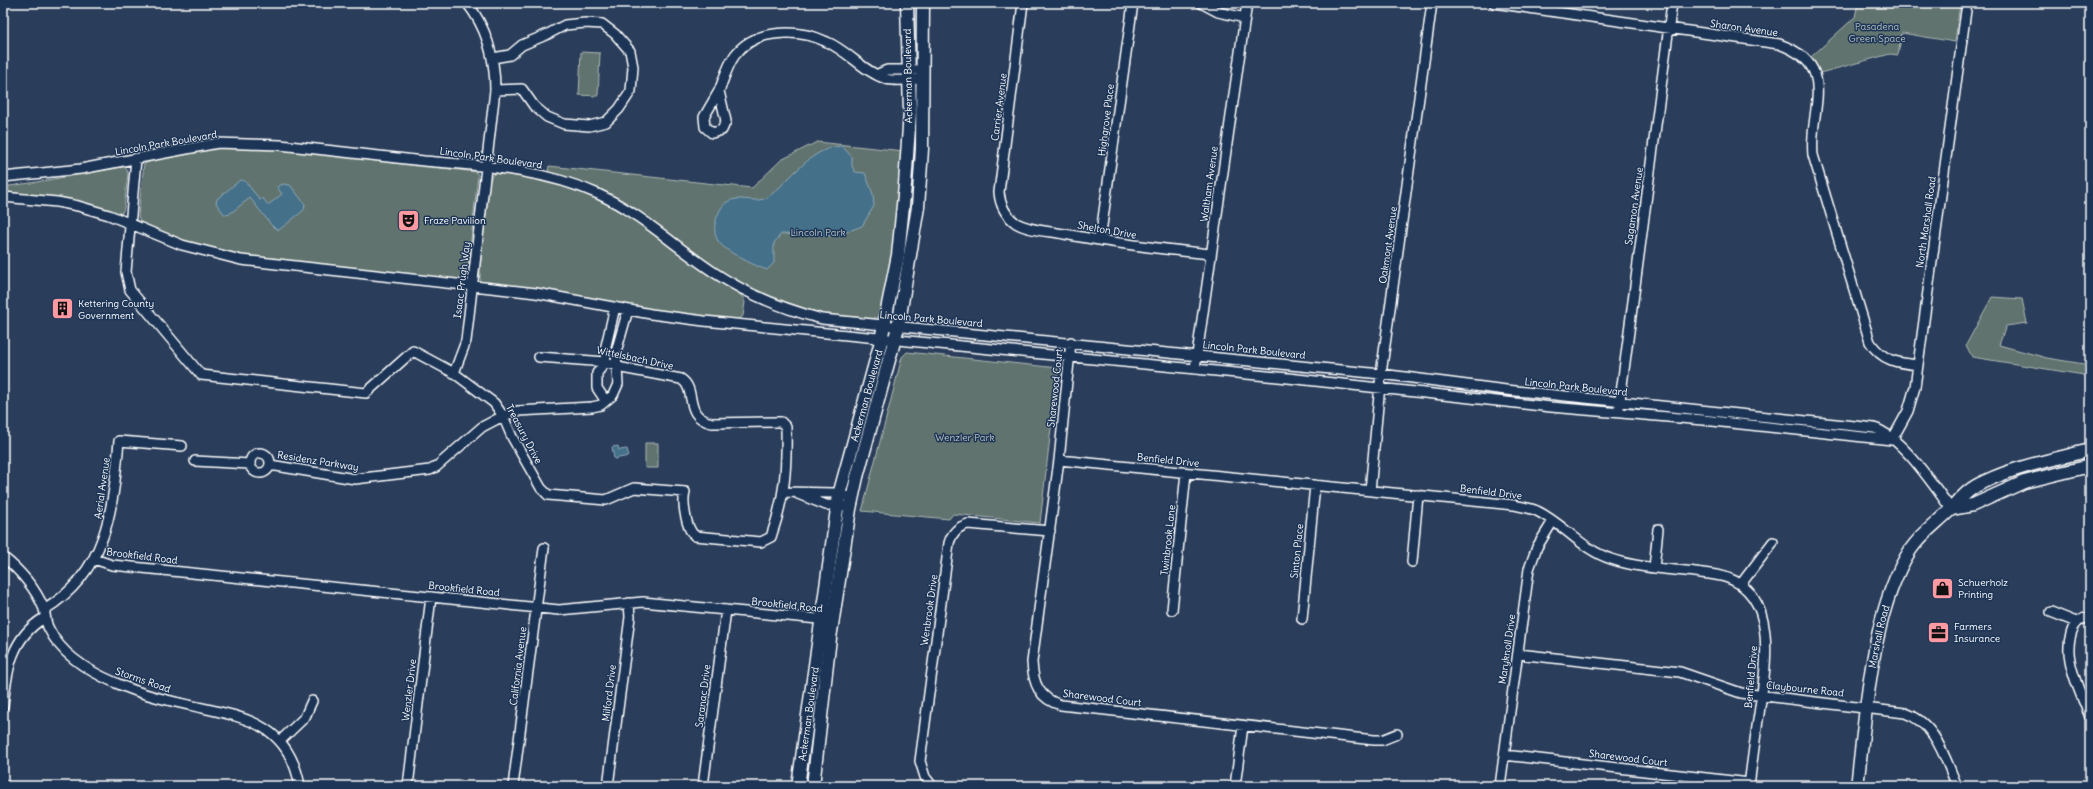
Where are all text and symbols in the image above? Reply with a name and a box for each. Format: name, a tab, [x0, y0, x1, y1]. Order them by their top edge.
street label: Sharon Avenue	[1709, 17, 1779, 39]
park label: Pasadena Green Space	[1848, 20, 1906, 45]
street label: Ackerman Boulevard	[901, 28, 915, 123]
street label: Carrier Avenue	[988, 72, 1010, 142]
street label: Highgrove Place	[1095, 83, 1117, 157]
street label: Lincoln Park Boulevard	[114, 128, 218, 158]
street label: Lincoln Park Boulevard	[439, 144, 543, 172]
street label: Waltham Avenue	[1197, 145, 1221, 223]
street label: Sagamon Avenue	[1622, 166, 1646, 246]
street label: North Marshall Road	[1913, 175, 1939, 269]
street label: Oakmont Avenue	[1376, 206, 1400, 284]
theatre icon: Fraze Pavilion	[396, 207, 422, 233]
place label: Fraze Pavilion	[424, 214, 486, 227]
street label: Shelton Drive	[1076, 218, 1138, 242]
park label: Lincoln Park	[790, 226, 846, 239]
street label: Isaac Prugh Way	[451, 241, 473, 319]
building icon: Kettering County Government	[50, 296, 76, 322]
place label: Kettering County Government	[78, 297, 154, 322]
street label: Lincoln Park Boulevard	[879, 308, 983, 330]
street label: Lincoln Park Boulevard	[1202, 338, 1306, 362]
street label: Wittelsbach Drive	[595, 344, 675, 372]
street label: Sharewood Court	[1044, 347, 1066, 428]
street label: Ackerman Boulevard	[847, 348, 885, 443]
street label: Lincoln Park Boulevard	[1524, 375, 1628, 399]
street label: Treasury Drive	[503, 402, 545, 466]
park label: Wenzler Park	[935, 431, 995, 444]
street label: Residenz Parkway	[276, 448, 360, 474]
street label: Benfield Drive	[1136, 450, 1200, 470]
street label: Aerial Avenue	[91, 456, 113, 520]
street label: Benfield Drive	[1459, 482, 1523, 502]
street label: Twinbrook Lane	[1158, 504, 1178, 576]
street label: Sinton Place	[1288, 523, 1306, 579]
street label: Brookfield Road	[106, 545, 179, 567]
street label: Wenbrook Drive	[918, 574, 940, 646]
shop icon: Schuerholz Printing	[1929, 575, 1955, 601]
place label: Schuerholz Printing	[1958, 576, 2008, 601]
street label: Brookfield Road	[428, 579, 500, 599]
street label: Brookfield Road	[751, 595, 823, 615]
street label: Marshall Road	[1865, 603, 1892, 669]
street label: Maryknoll Drive	[1496, 613, 1518, 685]
office icon: Farmers Insurance	[1925, 619, 1951, 645]
place label: Farmers Insurance	[1954, 620, 2000, 645]
street label: California Avenue	[507, 626, 529, 706]
street label: Benfield Drive	[1742, 645, 1760, 709]
street label: Wenzler Drive	[399, 658, 419, 722]
street label: Storms Road	[114, 664, 172, 696]
street label: Milford Drive	[599, 664, 619, 722]
street label: Saranac Drive	[693, 664, 713, 728]
street label: Ackerman Boulevard	[795, 666, 821, 762]
street label: Claybourne Road	[1765, 678, 1845, 700]
street label: Sharewood Court	[1062, 687, 1143, 709]
street label: Sharewood Court	[1588, 747, 1669, 769]

